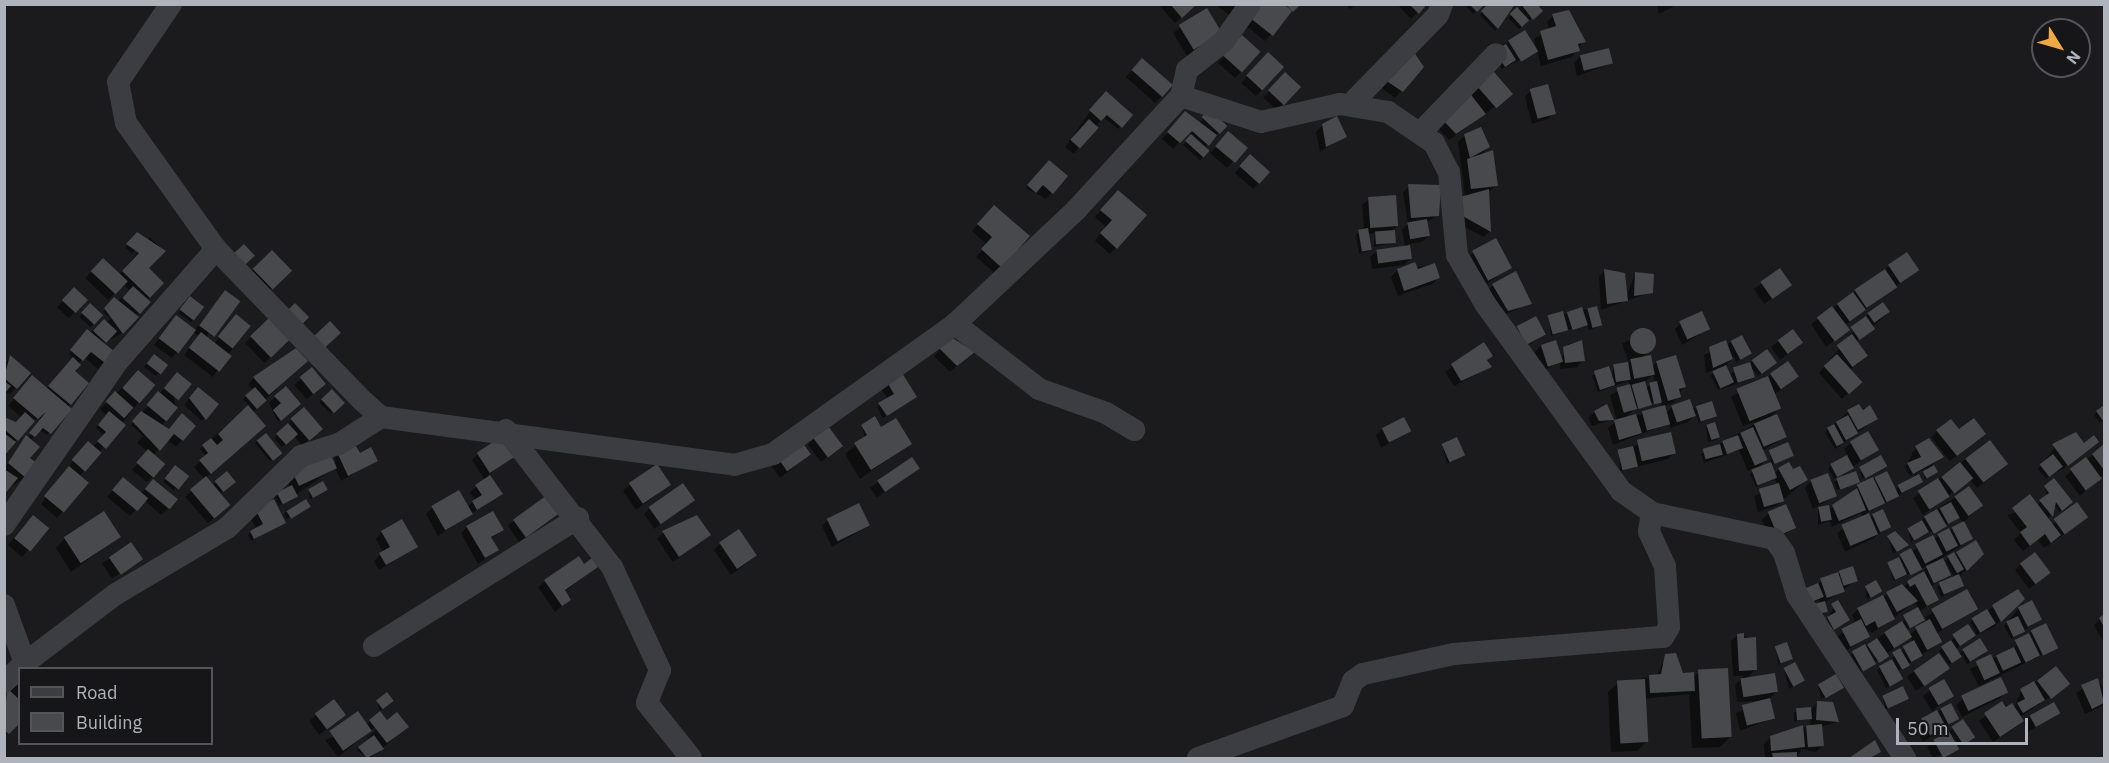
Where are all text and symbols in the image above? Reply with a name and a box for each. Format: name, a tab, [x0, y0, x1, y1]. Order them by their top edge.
north arrow	[2031, 18, 2091, 78]
text: N	[2062, 47, 2085, 68]
legend	[18, 667, 213, 745]
text: Road	[76, 681, 117, 704]
scale bar	[1899, 706, 2031, 744]
text: Building	[76, 711, 142, 734]
text: 50 m	[1907, 717, 1949, 740]

